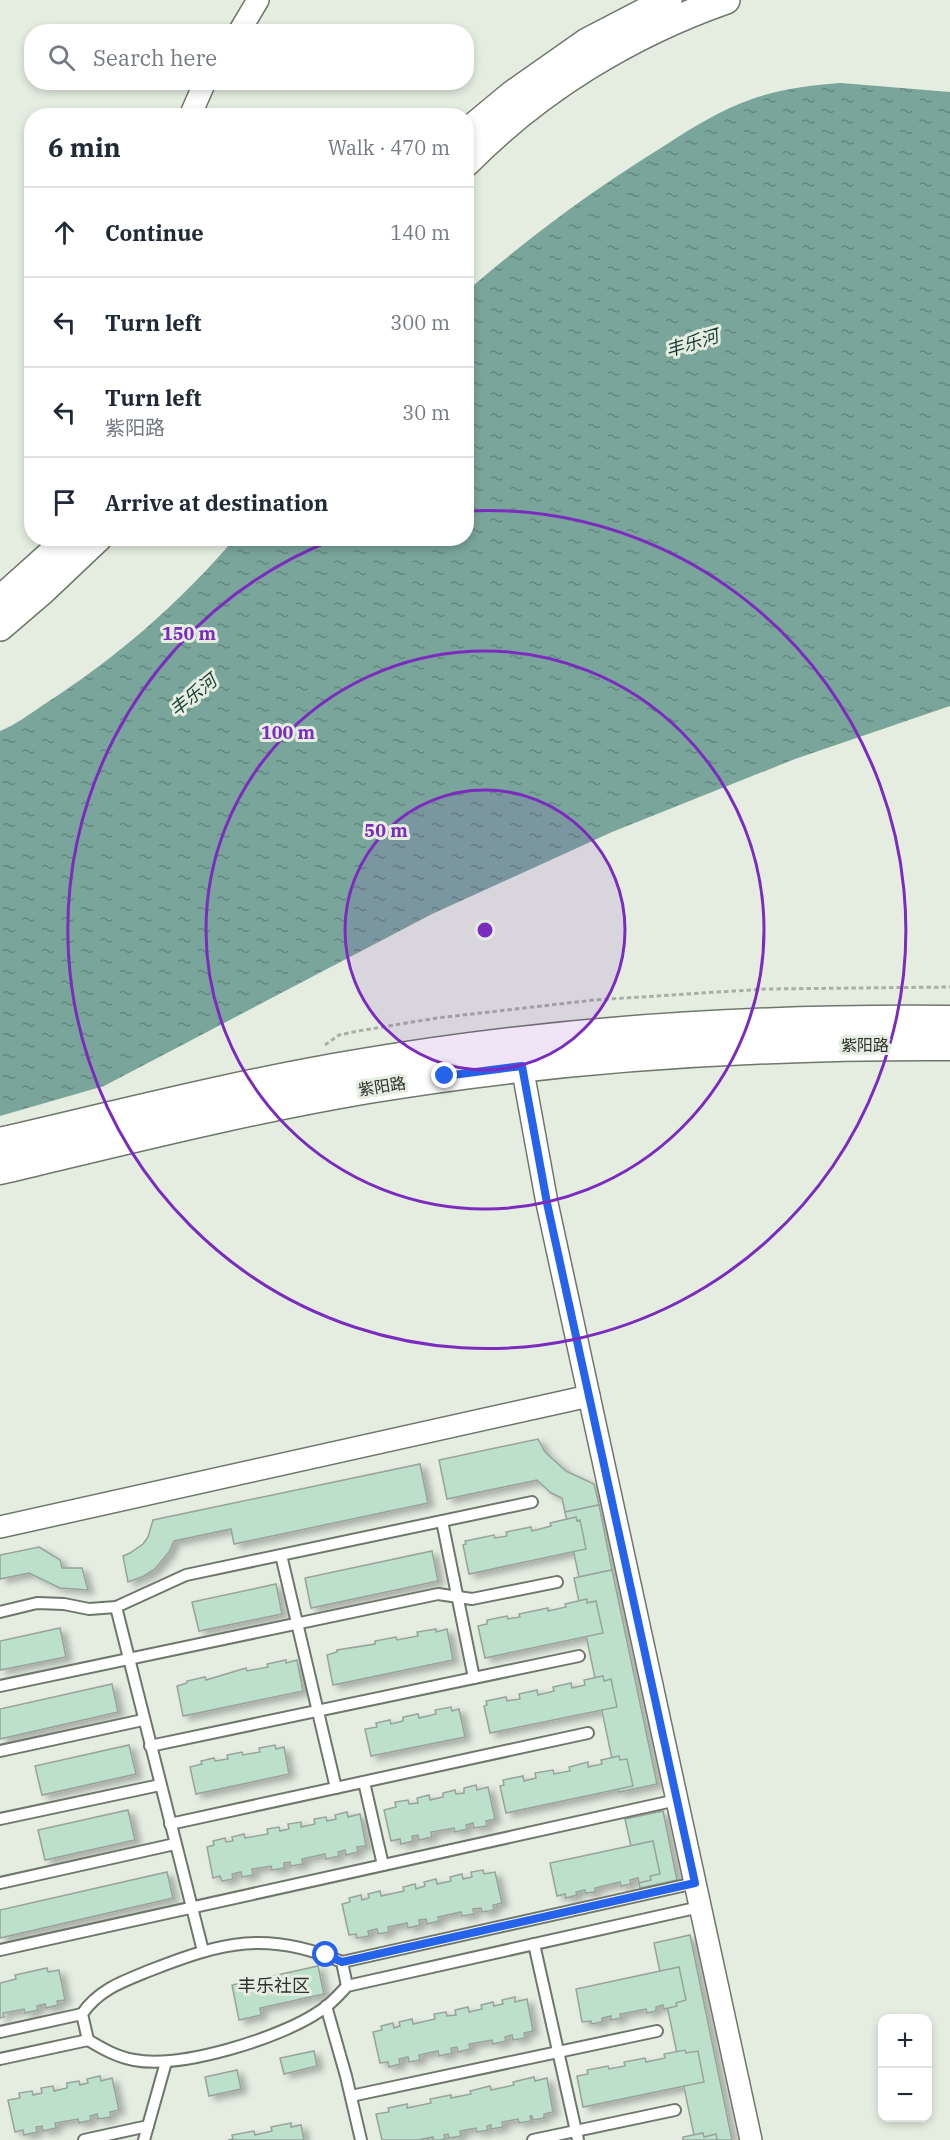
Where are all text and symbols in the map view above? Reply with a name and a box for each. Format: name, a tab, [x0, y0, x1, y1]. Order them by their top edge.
search box	[24, 24, 474, 90]
icon: search	[45, 41, 78, 74]
text: Search here	[93, 43, 217, 72]
text: 6 min	[48, 130, 121, 164]
text: Walk · 470 m	[328, 134, 450, 161]
icon: ahead	[48, 216, 81, 249]
text: Continue	[105, 218, 204, 247]
text: 140 m	[390, 219, 450, 246]
icon: left	[48, 306, 81, 339]
text: Turn left	[105, 308, 201, 337]
text: 300 m	[390, 309, 450, 336]
water label: 丰乐河	[663, 323, 724, 362]
text: Turn left	[105, 383, 201, 412]
icon: left	[48, 396, 81, 429]
text: 30 m	[402, 399, 450, 426]
text: 紫阳路	[105, 414, 165, 441]
icon: arrive	[48, 486, 81, 519]
text: Arrive at destination	[105, 488, 328, 517]
text: 150 m	[162, 622, 217, 645]
water label: 丰乐河	[165, 667, 224, 721]
text: 100 m	[261, 721, 316, 744]
text: 50 m	[364, 819, 408, 842]
centre of rings	[475, 920, 495, 940]
street label: 紫阳路	[841, 1035, 889, 1055]
route end	[431, 1062, 457, 1088]
street label: 紫阳路	[357, 1072, 407, 1100]
route start	[312, 1941, 338, 1967]
district label: 丰乐社区	[238, 1974, 310, 1997]
map controls	[878, 2014, 932, 2122]
button: +	[878, 2014, 932, 2068]
button: −	[878, 2068, 932, 2122]

